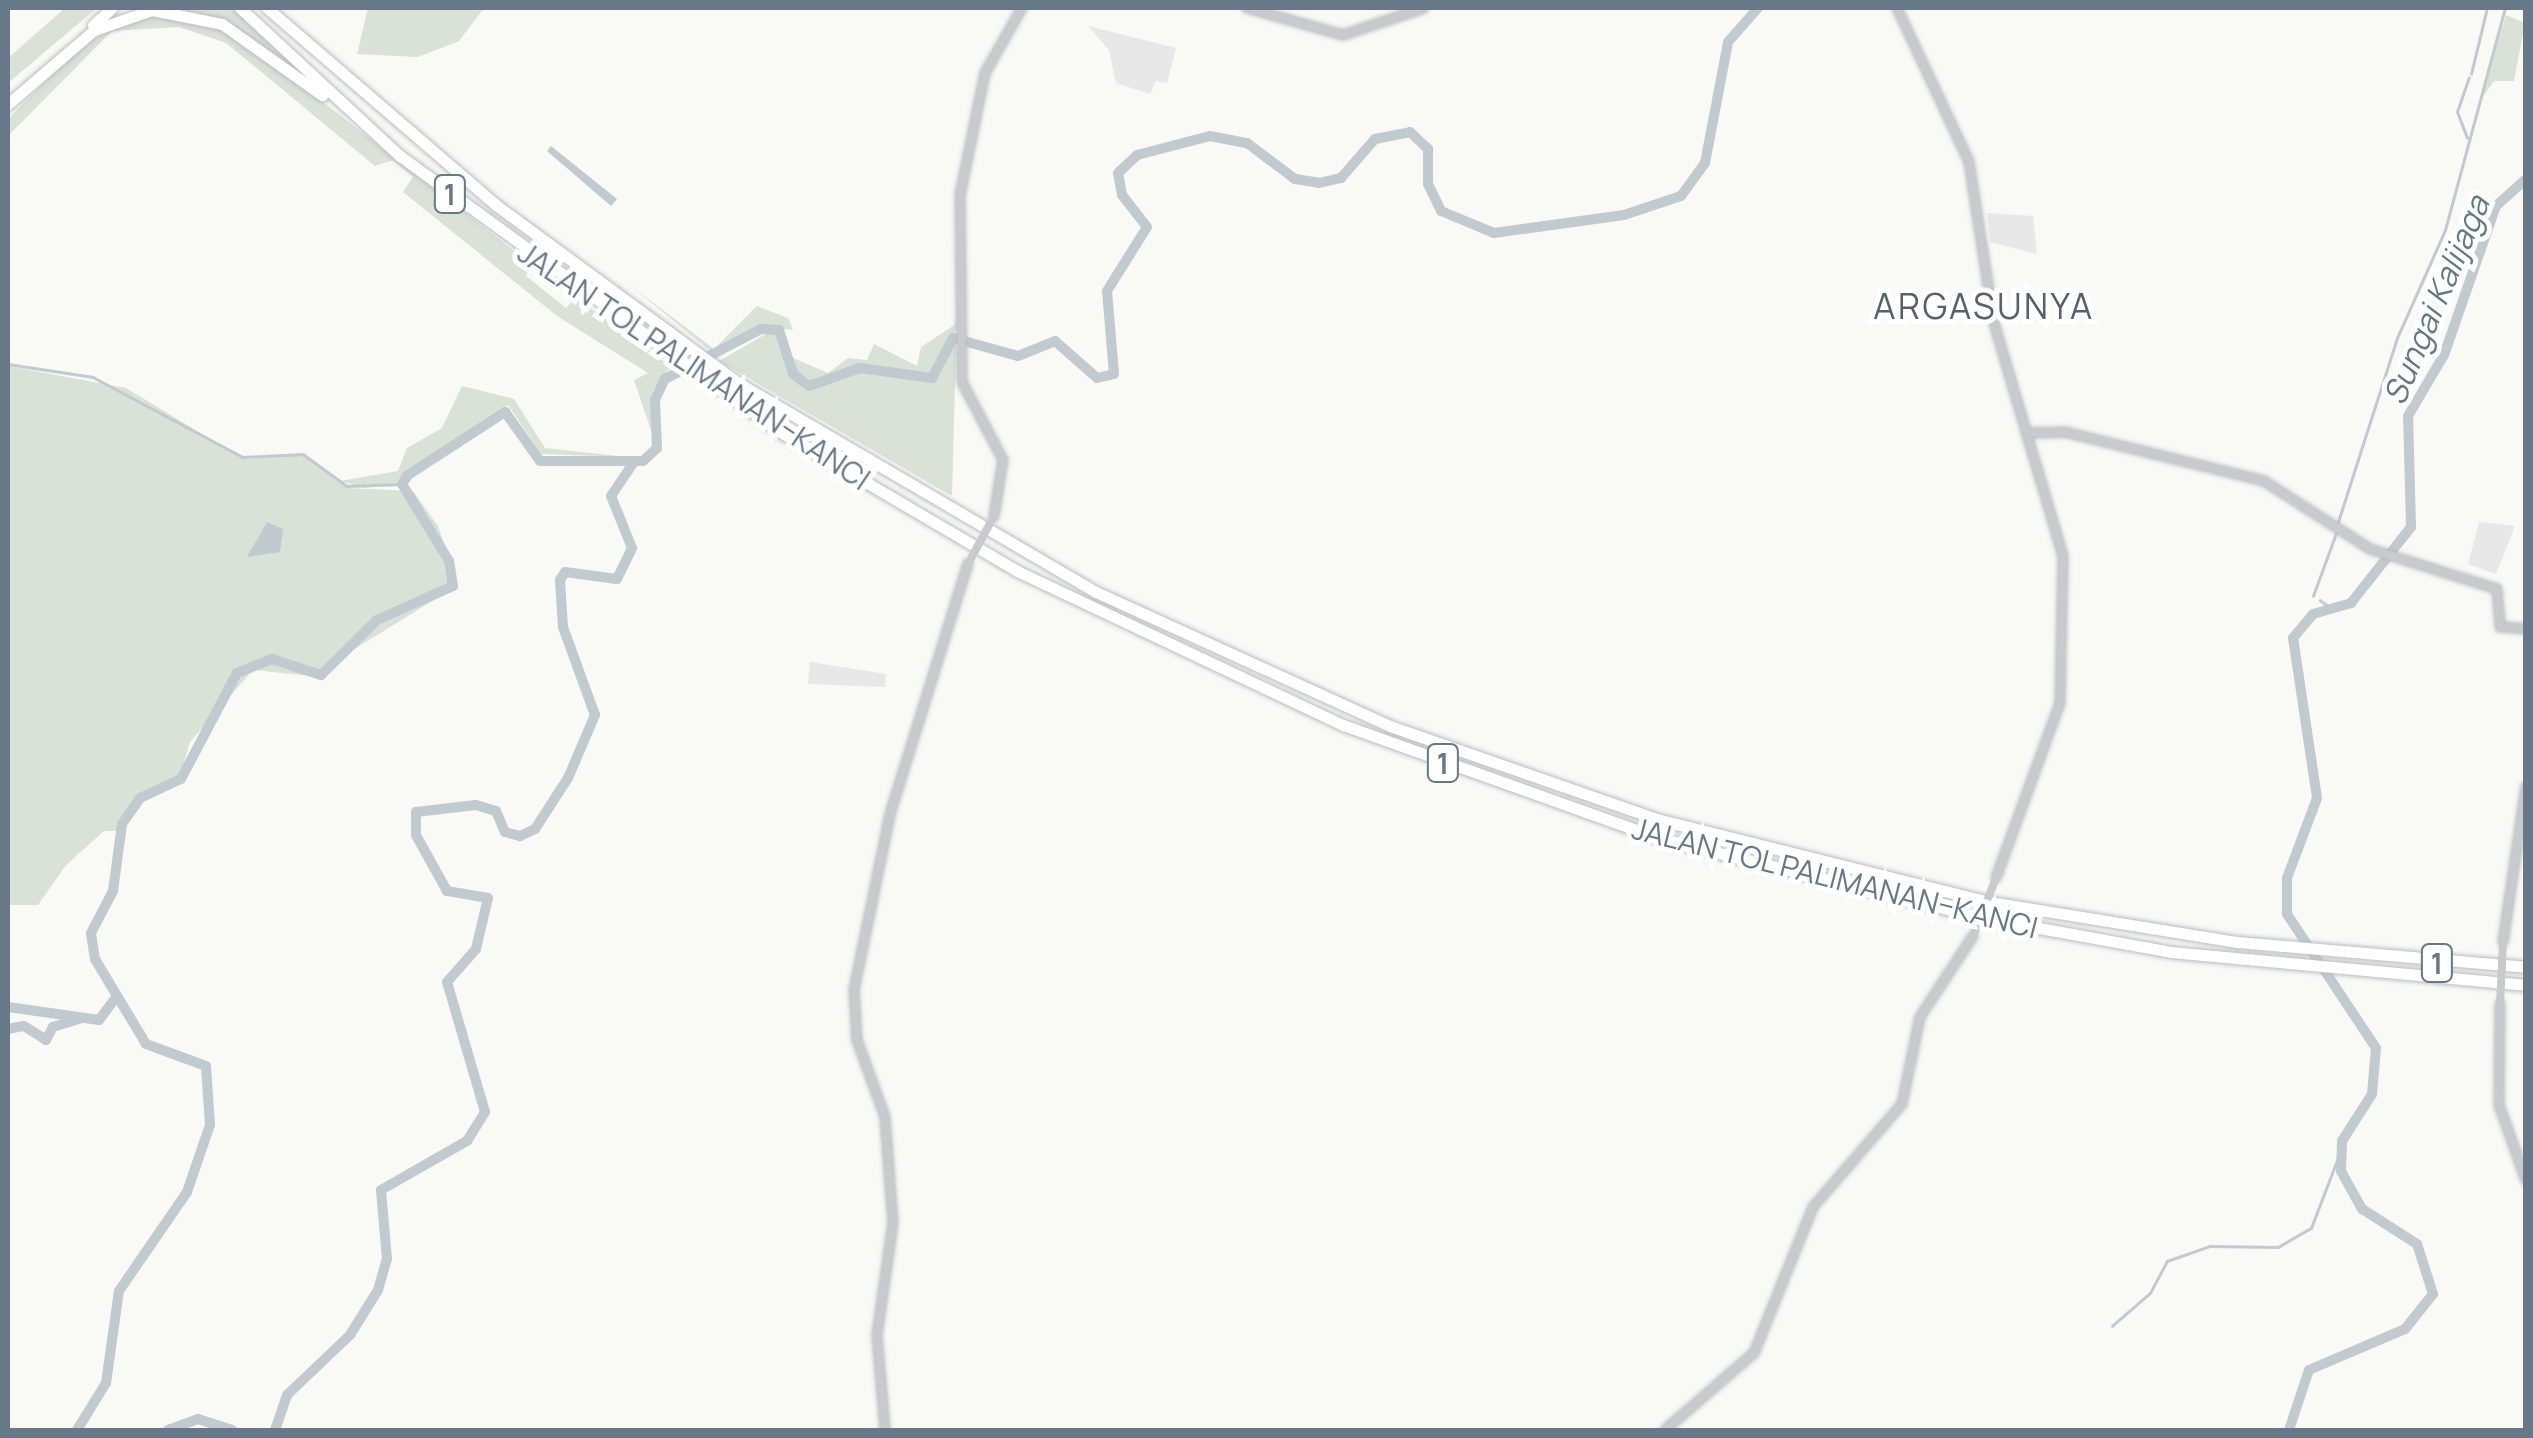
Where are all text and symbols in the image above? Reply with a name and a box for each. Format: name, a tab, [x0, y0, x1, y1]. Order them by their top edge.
road number: 1	[432, 171, 468, 217]
water label: Sungai Kalijaga	[2375, 190, 2497, 410]
street label: JALAN TOL PALIMANAN–KANCI	[511, 234, 877, 498]
district label: ARGASUNYA	[1873, 285, 2095, 327]
road number: 1	[1426, 740, 1460, 786]
street label: JALAN TOL PALIMANAN–KANCI	[1628, 810, 2042, 946]
road number: 1	[2420, 940, 2454, 986]

